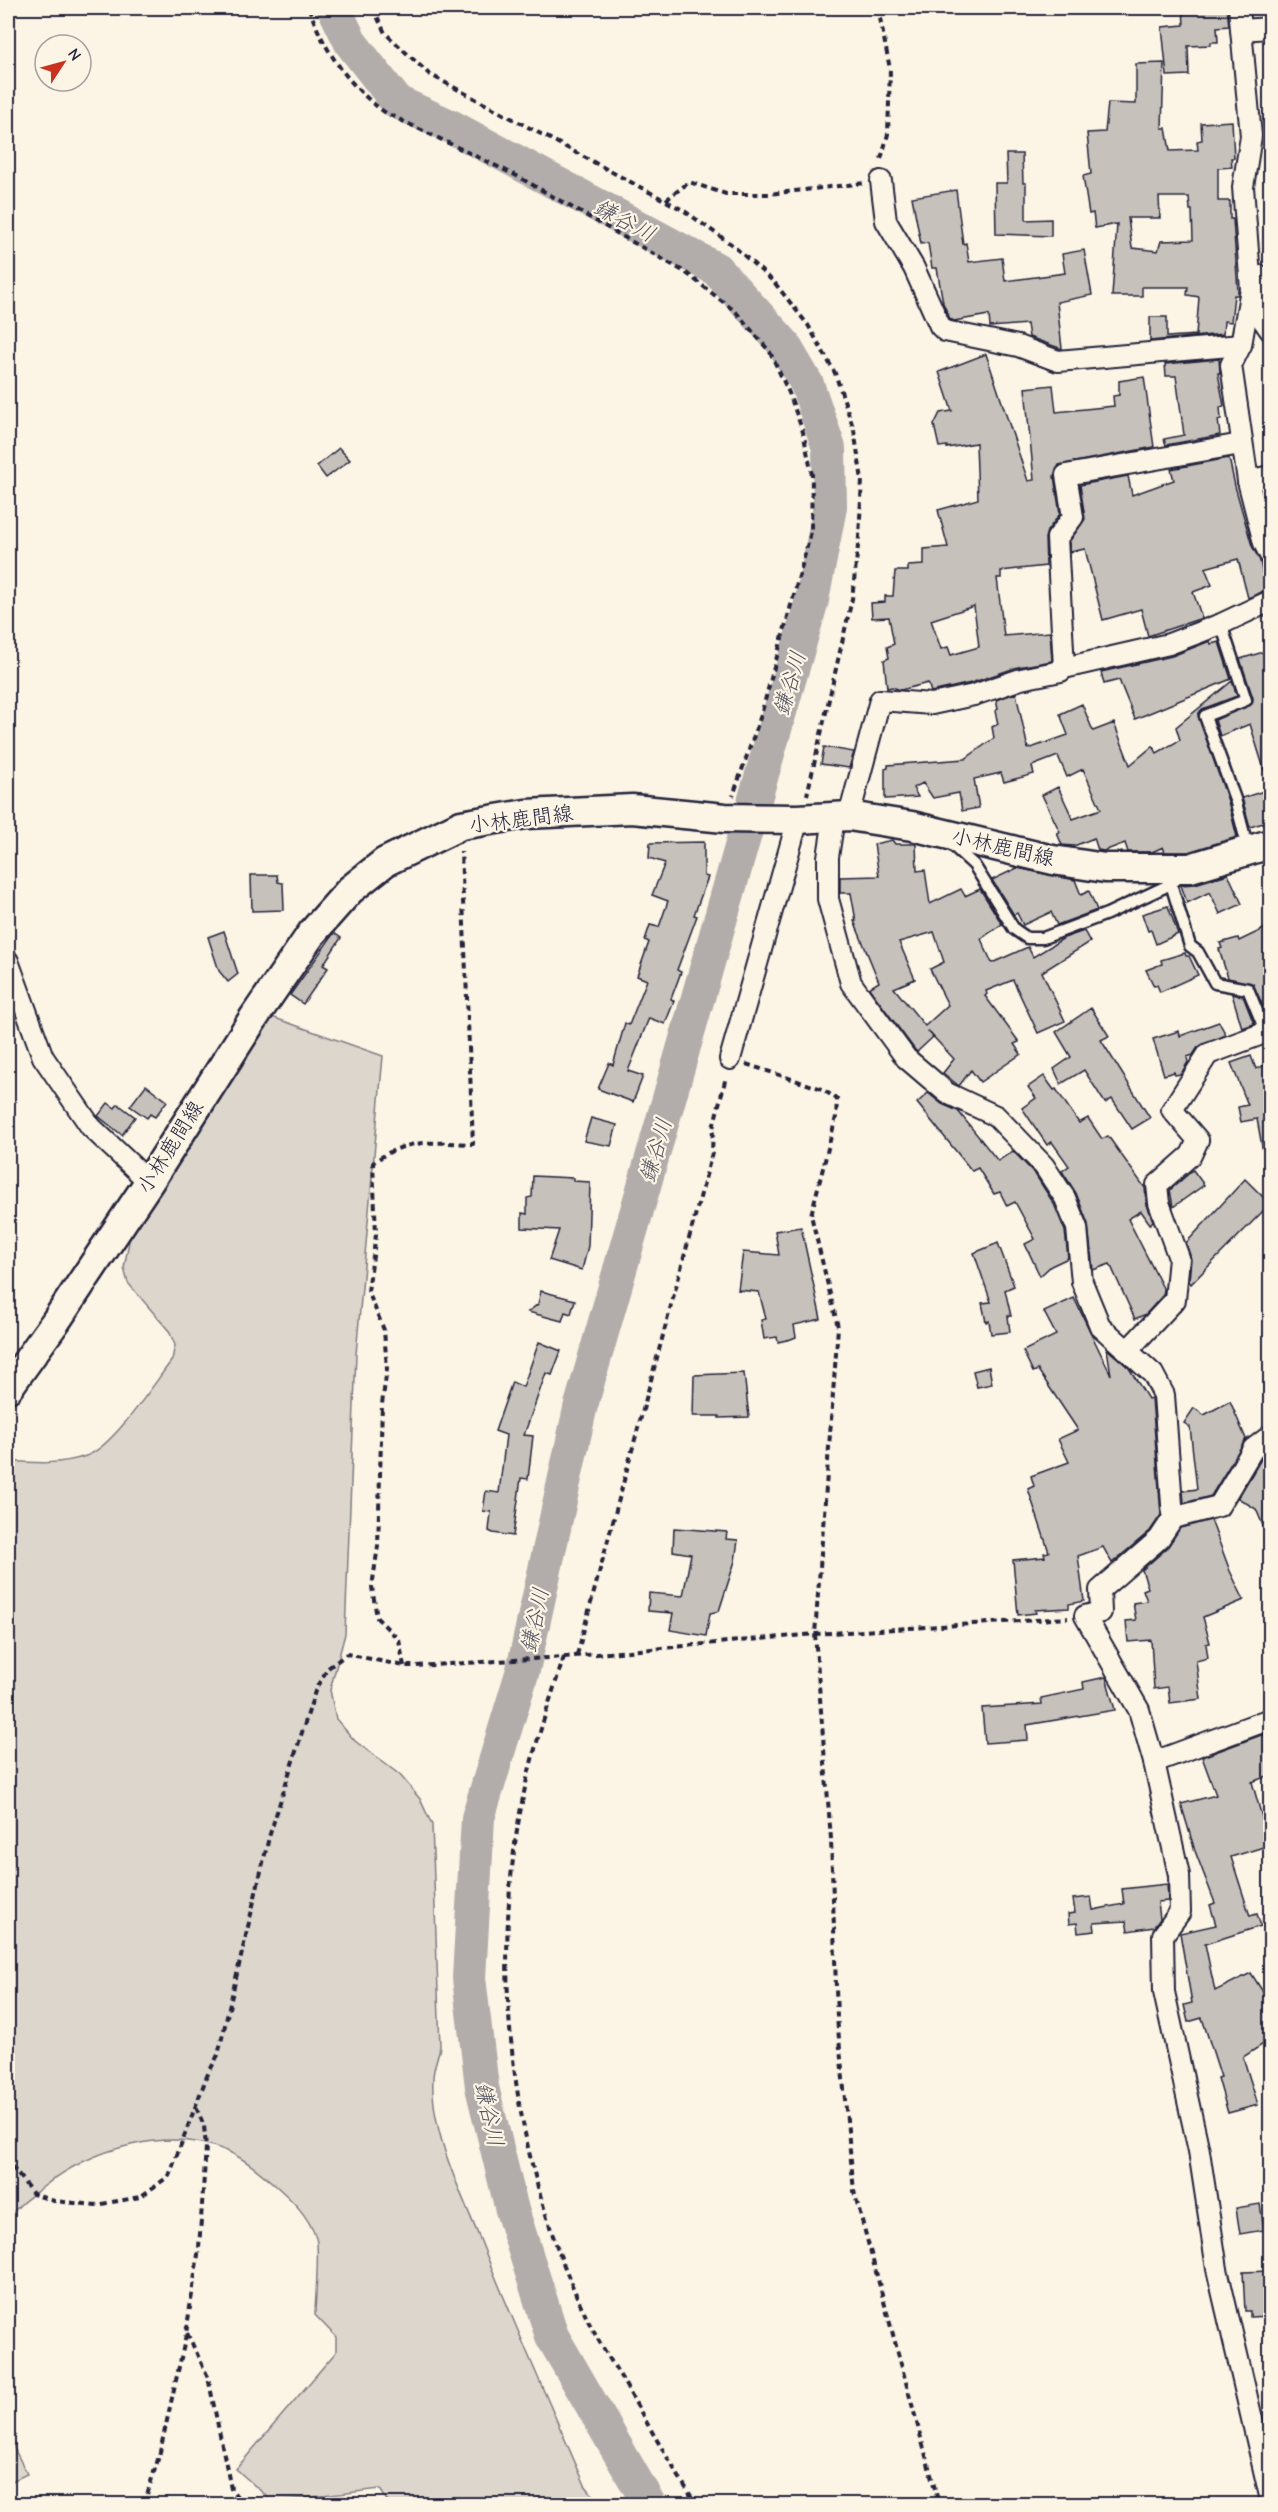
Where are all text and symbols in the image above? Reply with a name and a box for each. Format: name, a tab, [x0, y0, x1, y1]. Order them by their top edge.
north arrow	[33, 33, 93, 93]
text: N	[64, 45, 85, 64]
water label: 鎌谷川	[589, 194, 660, 248]
water label: 鎌谷川	[768, 648, 812, 719]
street label: 小林鹿間線	[467, 801, 575, 837]
street label: 小林鹿間線	[949, 823, 1057, 871]
street label: 小林鹿間線	[132, 1096, 208, 1198]
water label: 鎌谷川	[634, 1115, 678, 1186]
water label: 鎌谷川	[515, 1585, 555, 1655]
water label: 鎌谷川	[469, 2079, 509, 2149]

